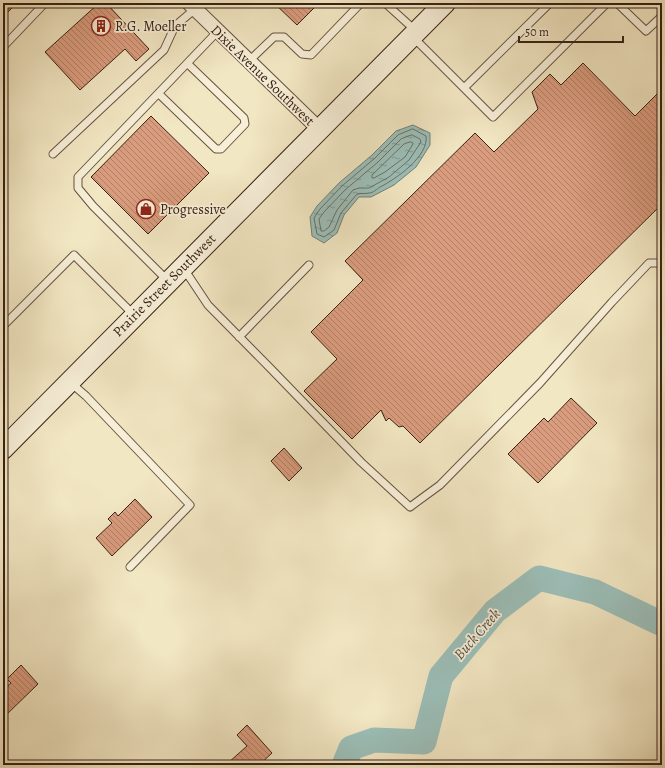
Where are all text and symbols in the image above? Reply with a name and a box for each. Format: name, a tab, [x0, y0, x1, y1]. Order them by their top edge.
building icon: R.G. Moeller	[90, 15, 112, 37]
place label: R.G. Moeller	[115, 17, 187, 36]
scale bar	[519, 18, 623, 44]
street label: Dixie Avenue Southwest	[207, 21, 319, 130]
text: 50 m	[525, 24, 549, 40]
shop icon: Progressive	[135, 198, 157, 220]
place label: Progressive	[160, 200, 226, 219]
street label: Prairie Street Southwest	[109, 229, 220, 341]
water label: Buck Creek	[449, 604, 505, 664]

